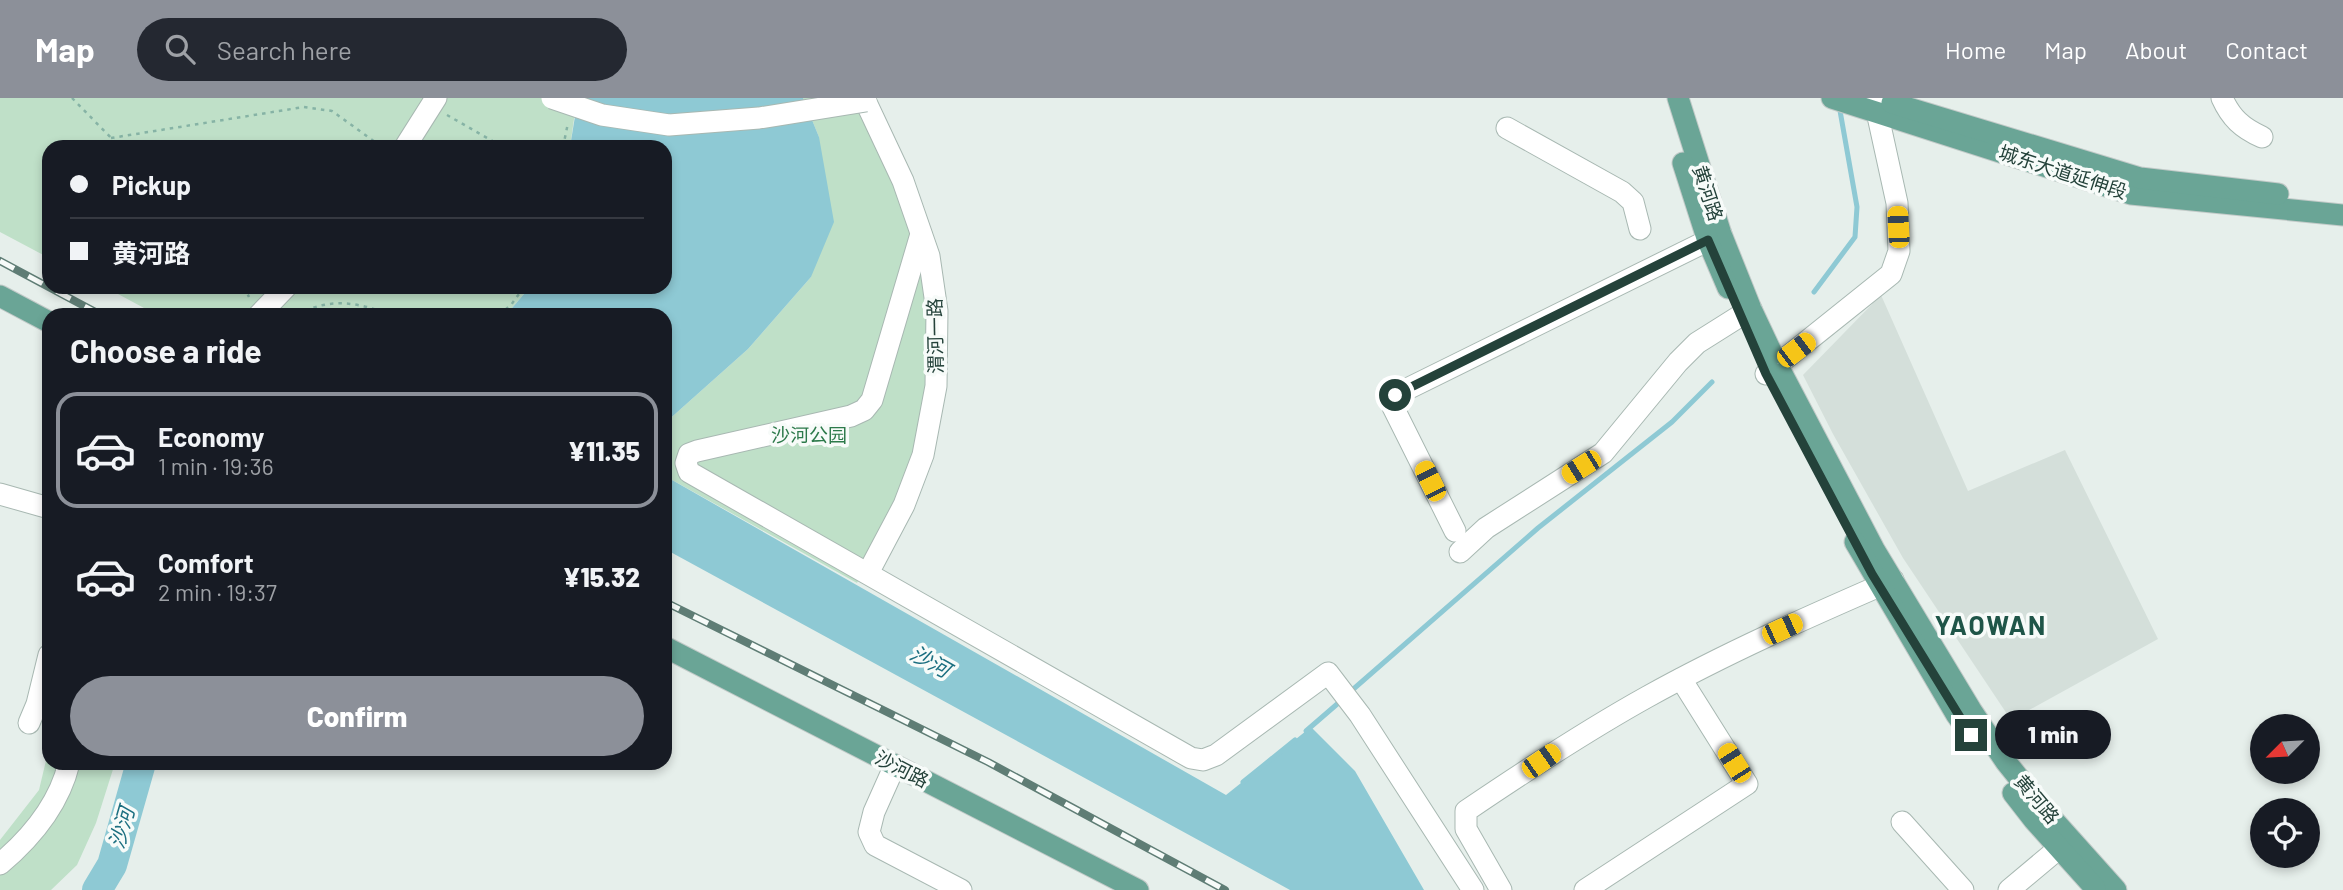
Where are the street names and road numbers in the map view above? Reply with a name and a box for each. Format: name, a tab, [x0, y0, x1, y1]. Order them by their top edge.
street label: 城东大道延伸段	[1996, 140, 2130, 203]
street label: 黄河路	[1689, 162, 1728, 224]
street label: 渭河一路	[922, 298, 947, 374]
street label: 沙河路	[872, 745, 933, 792]
street label: 黄河路	[2010, 769, 2065, 828]

